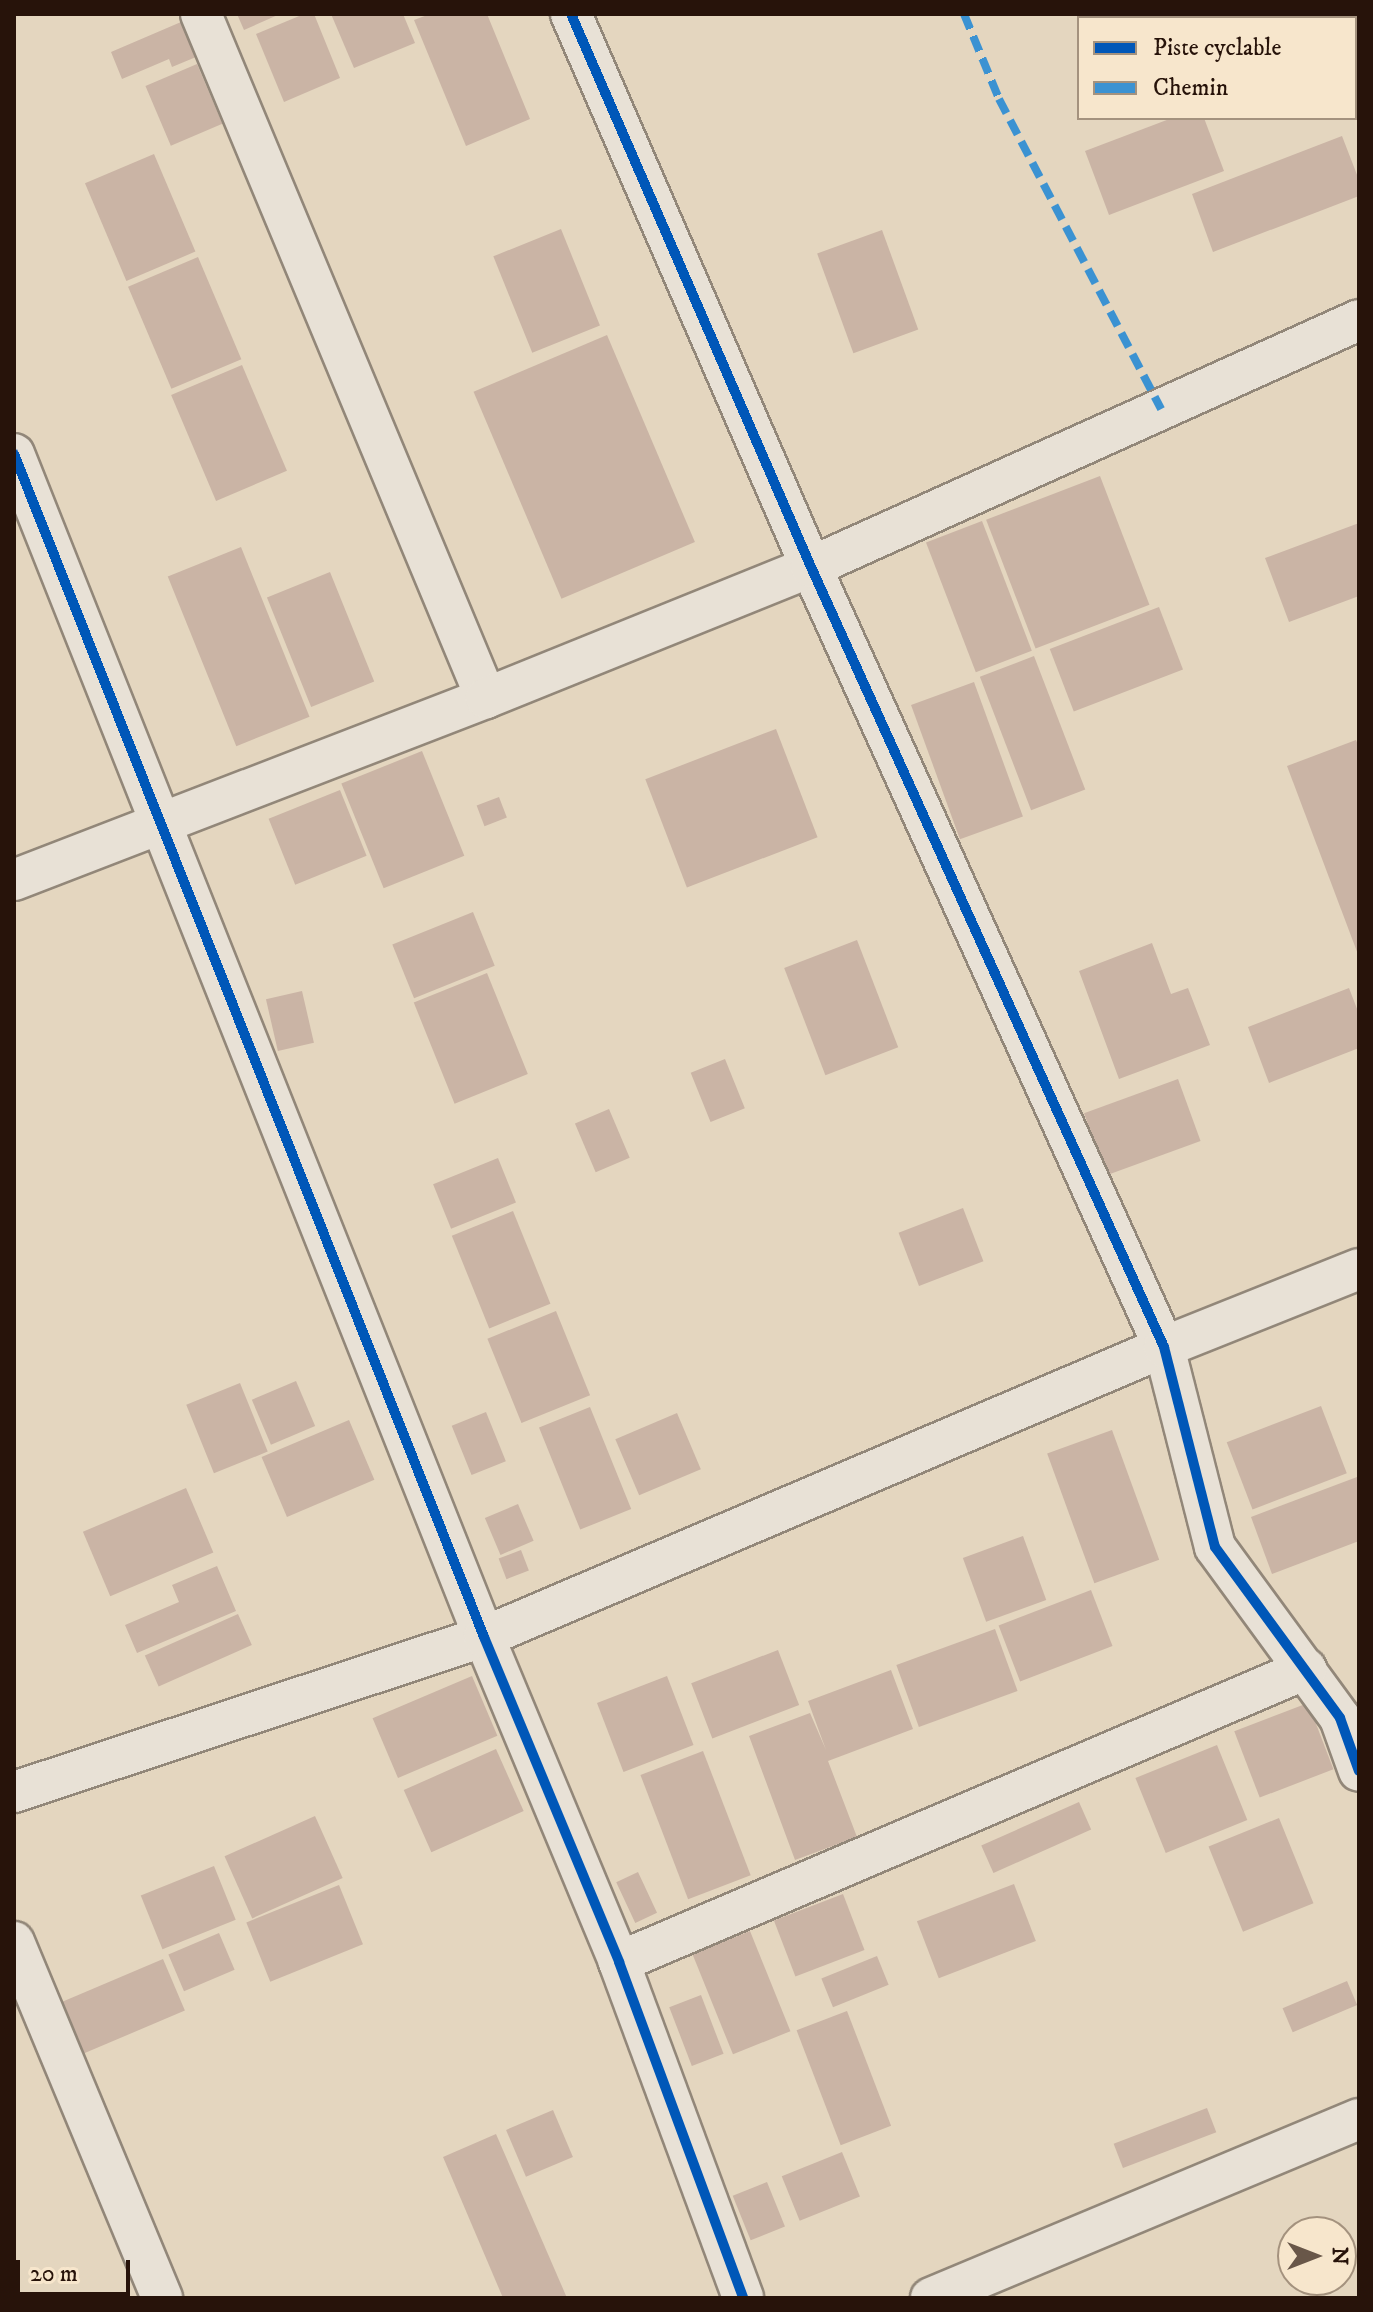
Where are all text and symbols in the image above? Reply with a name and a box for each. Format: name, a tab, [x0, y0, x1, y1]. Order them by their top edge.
legend	[1077, 16, 1357, 120]
text: Piste cyclable	[1153, 33, 1281, 63]
text: Chemin	[1153, 73, 1228, 103]
north arrow	[1277, 2216, 1357, 2296]
scale bar	[20, 2244, 134, 2294]
text: N	[1326, 2247, 1353, 2265]
text: 20 m	[30, 2259, 78, 2289]

